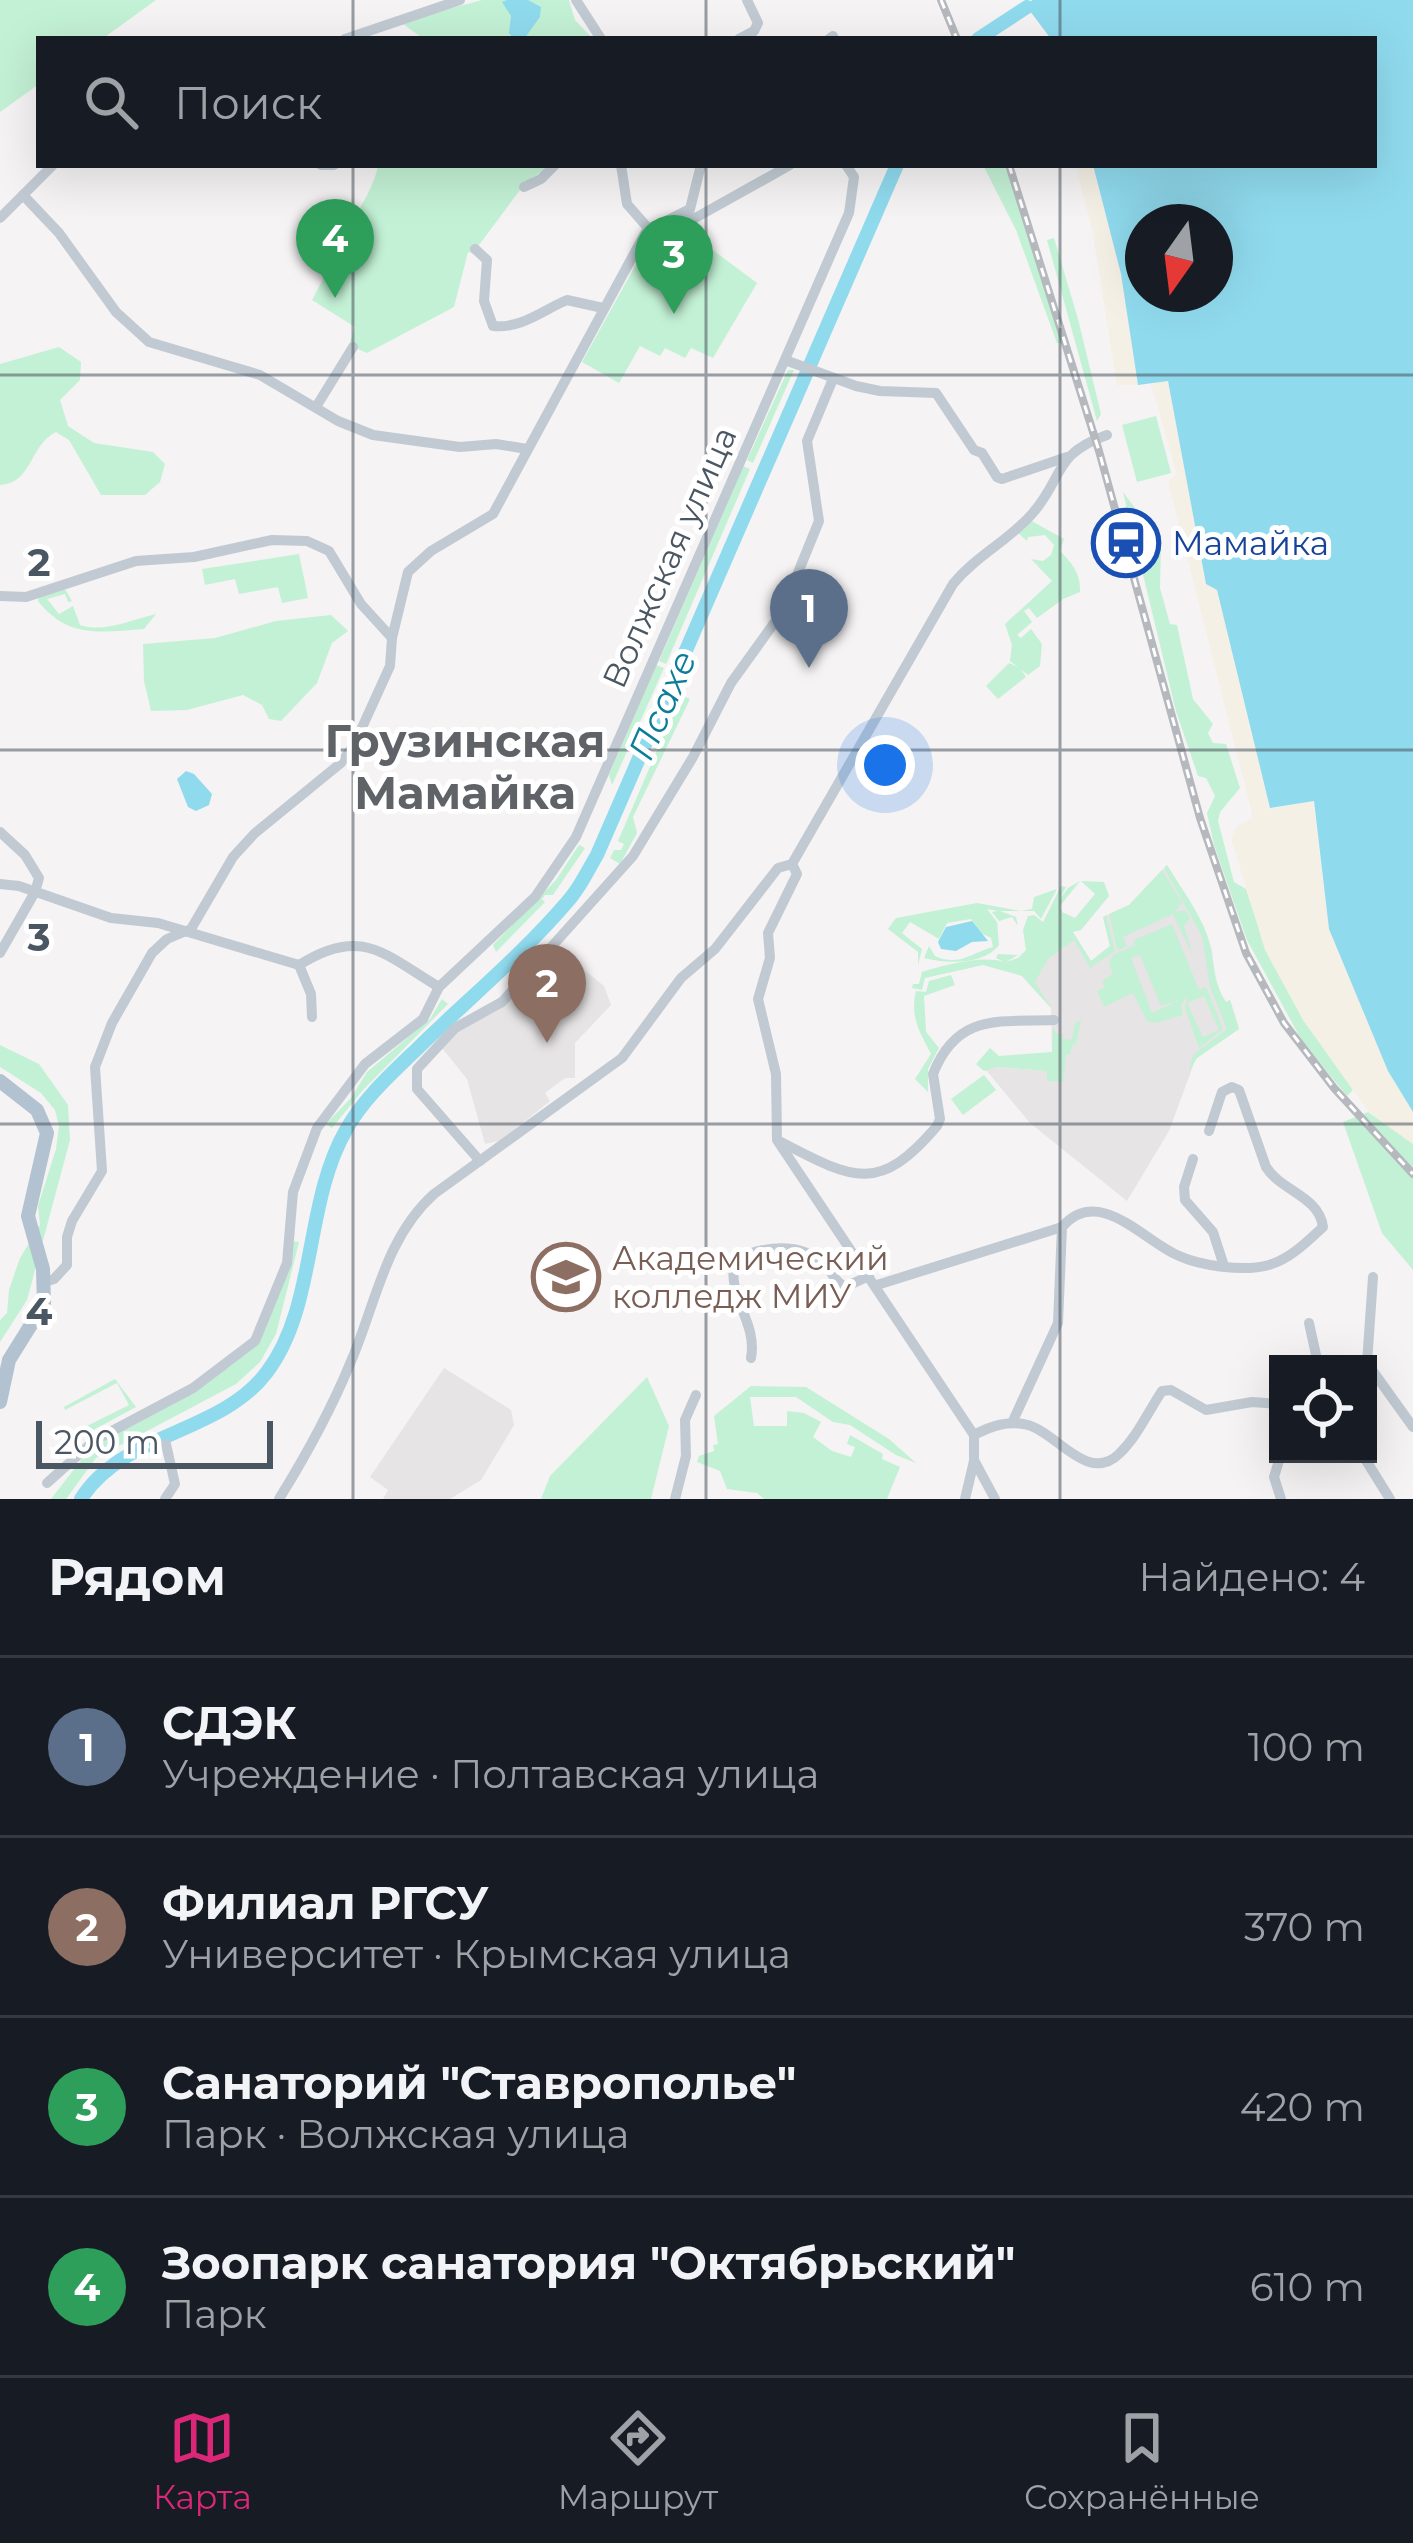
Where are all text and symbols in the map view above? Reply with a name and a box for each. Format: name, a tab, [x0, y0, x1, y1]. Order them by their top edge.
search box	[36, 36, 1377, 168]
icon: search	[78, 69, 144, 135]
text: Поиск	[174, 75, 322, 130]
pin: 4	[296, 199, 374, 298]
north arrow	[1125, 204, 1233, 312]
pin: 3	[635, 215, 713, 314]
street label: Волжская улица	[593, 420, 745, 694]
station icon: Мамайка	[1091, 508, 1161, 578]
place label: Мамайка	[1172, 523, 1329, 563]
text: 2	[27, 538, 51, 586]
pin: 1	[770, 569, 848, 668]
water label: Псахе	[618, 643, 706, 767]
district label: Грузинская Мамайка	[324, 713, 606, 820]
your location	[855, 735, 915, 795]
text: 3	[26, 913, 51, 961]
pin: 2	[508, 944, 586, 1043]
place label: Академический колледж МИУ	[612, 1238, 889, 1316]
school or university icon: Академический колледж МИУ	[531, 1242, 601, 1312]
text: 4	[26, 1287, 53, 1335]
map controls	[1269, 1355, 1377, 1463]
button: locate	[1269, 1355, 1377, 1463]
scale bar	[36, 1415, 273, 1468]
text: 200 m	[54, 1422, 160, 1462]
text: Рядом	[48, 1546, 226, 1608]
text: Найдено: 4	[1139, 1553, 1365, 1601]
text: СДЭК	[162, 1695, 297, 1750]
text: 1	[79, 1723, 95, 1771]
text: 100 m	[1248, 1723, 1365, 1771]
text: Учреждение · Полтавская улица	[162, 1750, 819, 1798]
text: Филиал РГСУ	[162, 1875, 489, 1930]
text: 2	[75, 1903, 99, 1951]
text: 370 m	[1244, 1903, 1365, 1951]
text: Университет · Крымская улица	[162, 1930, 791, 1978]
text: Санаторий "Ставрополье"	[162, 2055, 796, 2110]
text: 3	[75, 2083, 99, 2131]
text: 420 m	[1240, 2083, 1365, 2131]
text: Парк · Волжская улица	[162, 2110, 629, 2158]
text: Зоопарк санатория "Октябрьский"	[162, 2235, 1016, 2290]
text: 4	[74, 2263, 100, 2311]
text: 610 m	[1250, 2263, 1365, 2311]
text: Парк	[162, 2290, 266, 2338]
tab: Карта	[153, 2405, 252, 2517]
tab: Маршрут	[558, 2405, 718, 2517]
tab: Сохранённые	[1024, 2405, 1260, 2517]

